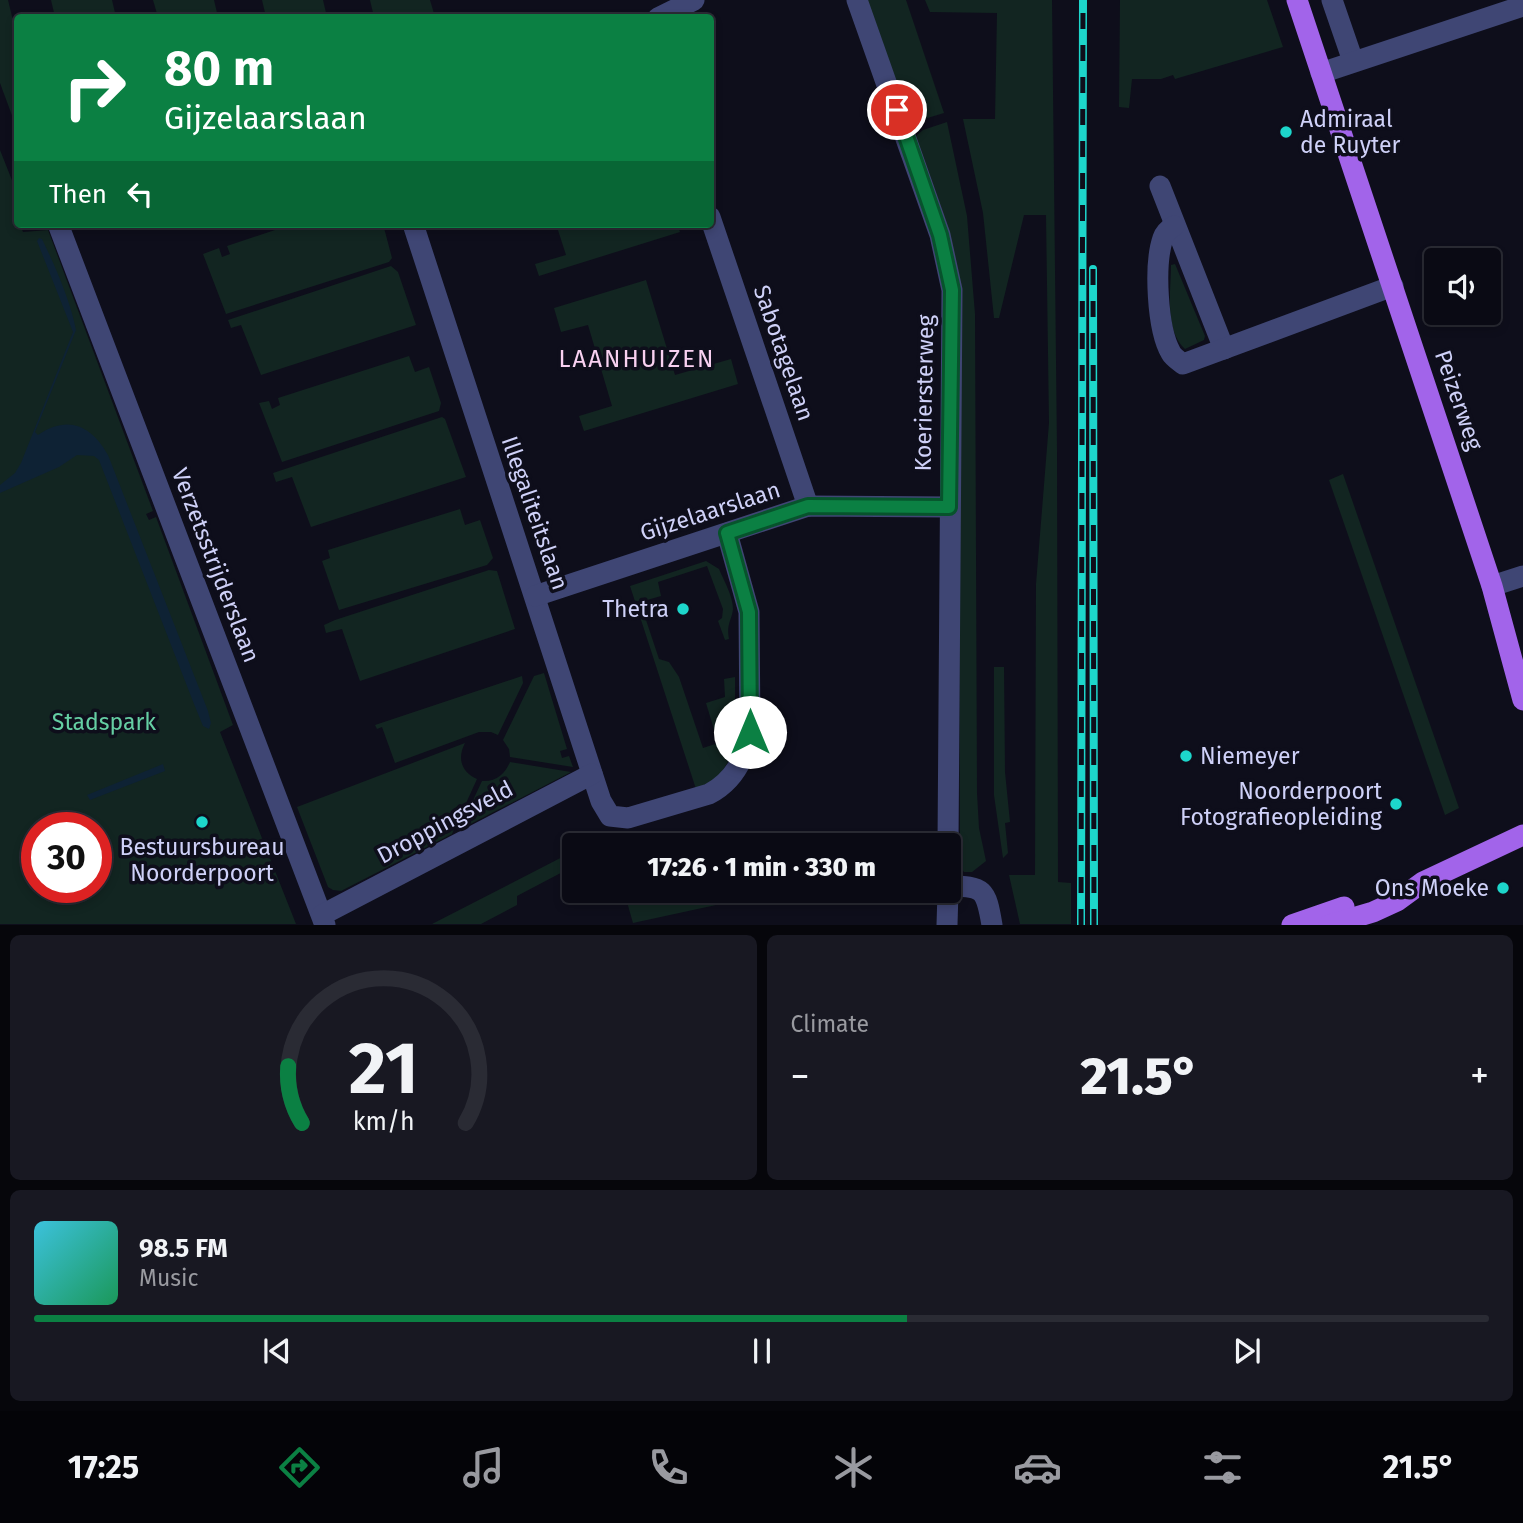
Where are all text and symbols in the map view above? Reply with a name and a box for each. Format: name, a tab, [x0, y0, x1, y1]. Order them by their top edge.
text: 80 m	[164, 39, 274, 98]
icon: right	[49, 42, 140, 133]
pin	[867, 80, 927, 140]
icon: arrive	[878, 91, 916, 129]
text: Gijzelaarslaan	[164, 99, 367, 137]
place label: Admiraal de Ruyter	[1300, 105, 1400, 159]
marker: Admiraal de Ruyter	[1278, 124, 1294, 140]
icon: left	[121, 175, 159, 213]
text: Then	[49, 179, 107, 210]
map controls	[1424, 248, 1501, 325]
button: sound	[1424, 248, 1501, 325]
street label: Sabotagelaan	[748, 281, 820, 425]
street label: Koeriersterweg	[909, 314, 939, 472]
district label: LAANHUIZEN	[559, 345, 715, 373]
street label: Peizerweg	[1429, 346, 1489, 454]
street label: Illegaliteitslaan	[496, 432, 574, 594]
street label: Verzetsstrijderslaan	[166, 464, 266, 666]
street label: Gijzelaarslaan	[636, 475, 784, 547]
place label: Thetra	[602, 595, 669, 623]
marker: Thetra	[675, 601, 691, 617]
position arrow	[713, 695, 787, 769]
park label: Stadspark	[52, 708, 156, 736]
place label: Niemeyer	[1200, 742, 1300, 770]
marker: Niemeyer	[1178, 748, 1194, 764]
street label: Droppingsveld	[372, 774, 518, 870]
place label: Noorderpoort Fotografieopleiding	[1180, 777, 1383, 831]
marker: Noorderpoort Fotografieopleiding	[1388, 796, 1404, 812]
speed limit sign: 30	[21, 812, 112, 903]
marker: Bestuursbureau Noorderpoort	[194, 814, 210, 830]
place label: Bestuursbureau Noorderpoort	[119, 833, 285, 887]
text: 17:26 · 1 min · 330 m	[647, 852, 876, 883]
place label: Ons Moeke	[1375, 874, 1489, 902]
marker: Ons Moeke	[1495, 880, 1511, 896]
text: Climate	[791, 1010, 869, 1038]
text: 21	[348, 1026, 418, 1113]
text: 21.5°	[1080, 1045, 1199, 1108]
text: −	[791, 1053, 810, 1099]
text: +	[1470, 1053, 1489, 1099]
text: km/h	[352, 1107, 414, 1137]
text: 98.5 FM	[139, 1233, 228, 1264]
text: Music	[139, 1264, 199, 1292]
icon: previous	[258, 1332, 296, 1370]
icon: pause	[743, 1332, 781, 1370]
icon: next	[1228, 1332, 1266, 1370]
icon: directions	[275, 1443, 324, 1492]
icon: music	[459, 1443, 508, 1492]
icon: phone	[644, 1443, 693, 1492]
icon: climate	[829, 1443, 878, 1492]
icon: car	[1013, 1443, 1062, 1492]
icon: filters	[1198, 1443, 1247, 1492]
text: 17:25	[68, 1448, 139, 1486]
text: 21.5°	[1383, 1448, 1455, 1486]

